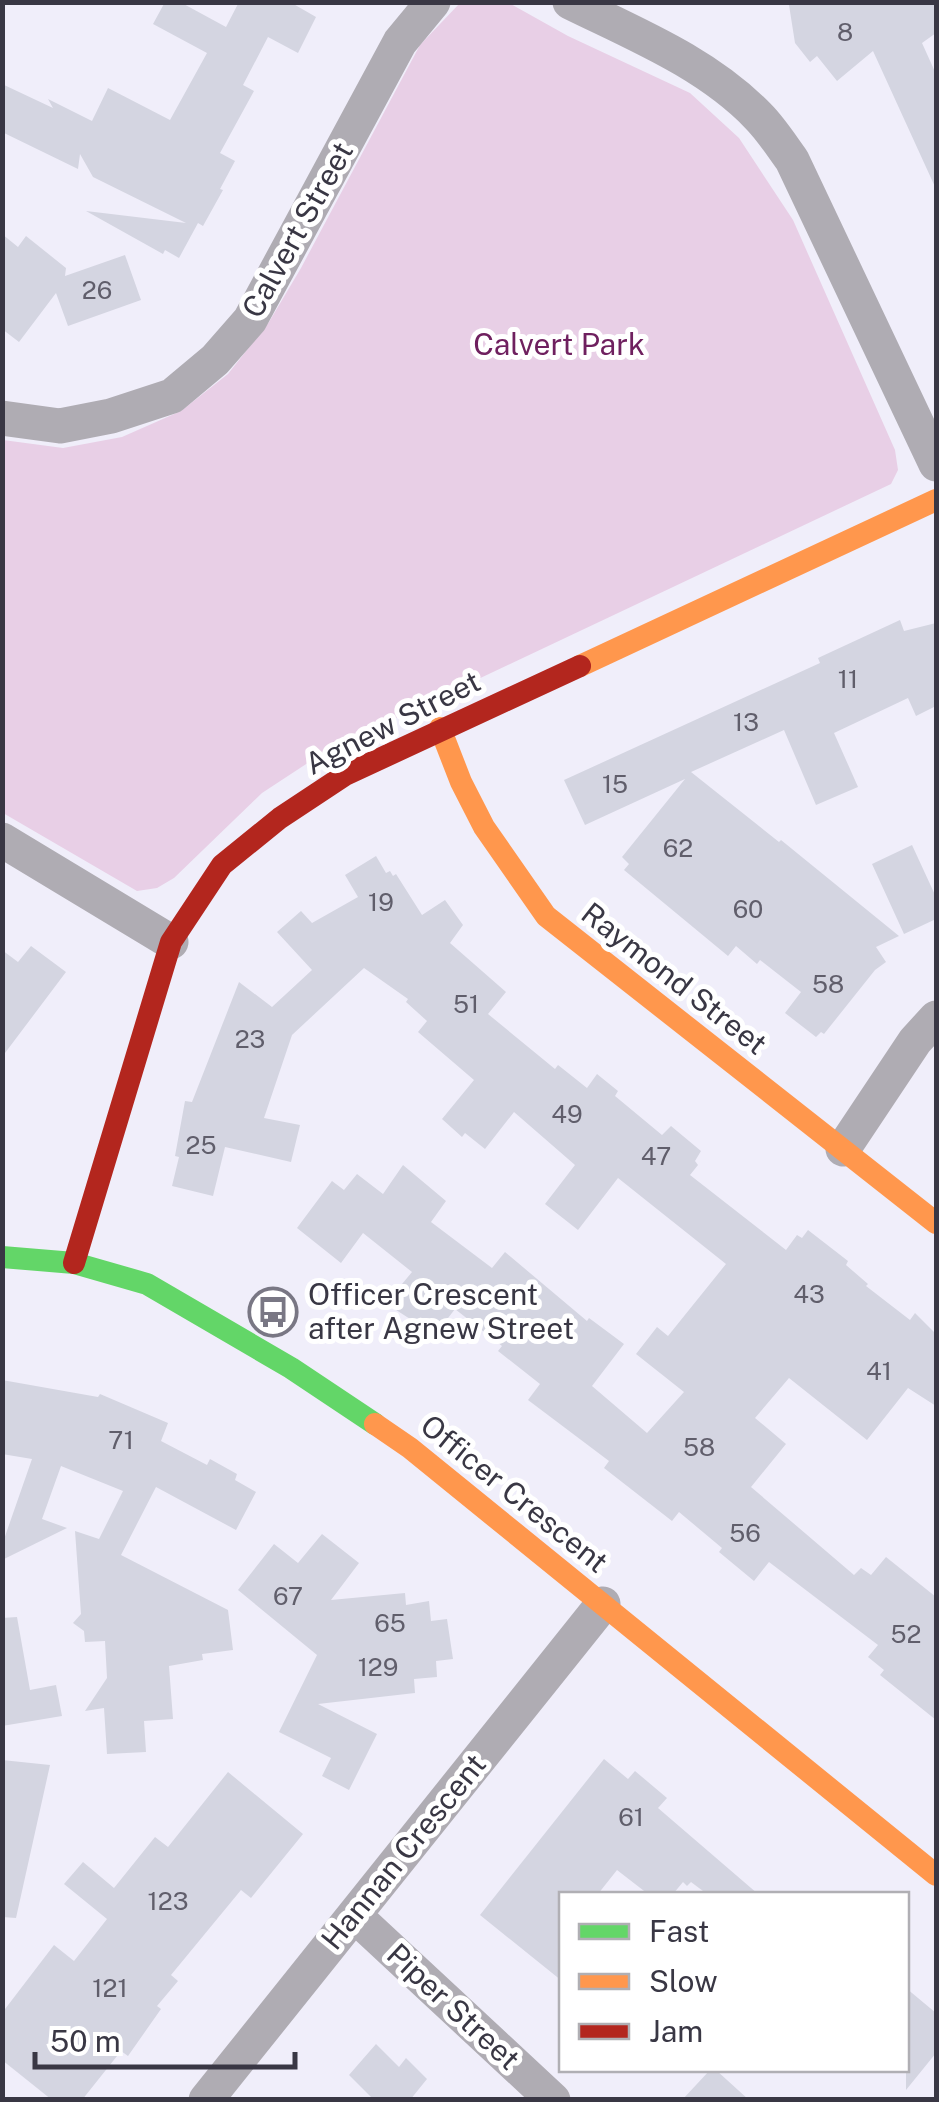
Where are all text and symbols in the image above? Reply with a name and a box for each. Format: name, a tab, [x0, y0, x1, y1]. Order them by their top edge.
house number: 8	[837, 17, 853, 47]
street label: Calvert Street	[234, 135, 360, 324]
house number: 26	[82, 275, 112, 305]
park label: Calvert Park	[473, 326, 645, 362]
street label: Agnew Street	[299, 663, 486, 782]
house number: 11	[838, 664, 858, 694]
house number: 13	[733, 707, 759, 737]
house number: 15	[602, 769, 628, 799]
house number: 62	[663, 833, 693, 863]
house number: 19	[368, 887, 394, 917]
house number: 60	[733, 894, 763, 924]
street label: Raymond Street	[575, 895, 774, 1062]
house number: 58	[812, 969, 844, 999]
house number: 51	[453, 989, 479, 1019]
house number: 23	[235, 1024, 265, 1054]
house number: 49	[551, 1099, 583, 1129]
house number: 25	[186, 1130, 216, 1160]
house number: 47	[641, 1141, 671, 1171]
place label: Officer Crescent after Agnew Street	[308, 1276, 574, 1346]
house number: 43	[793, 1279, 825, 1309]
bus stop icon: Officer Crescent after Agnew Street	[247, 1286, 299, 1338]
house number: 41	[866, 1356, 892, 1386]
street label: Officer Crescent	[414, 1407, 615, 1580]
house number: 71	[108, 1425, 134, 1455]
house number: 58	[683, 1432, 715, 1462]
house number: 56	[729, 1518, 761, 1548]
house number: 67	[273, 1581, 303, 1611]
house number: 65	[374, 1608, 406, 1638]
house number: 52	[891, 1619, 921, 1649]
house number: 129	[358, 1652, 398, 1682]
street label: Hannan Crescent	[313, 1746, 493, 1956]
house number: 61	[618, 1802, 644, 1832]
house number: 123	[148, 1886, 188, 1916]
legend	[559, 1892, 909, 2072]
text: Fast	[649, 1913, 709, 1949]
street label: Piper Street	[380, 1936, 527, 2077]
text: Slow	[649, 1963, 718, 1999]
house number: 121	[92, 1973, 128, 2003]
scale bar	[35, 2007, 295, 2069]
text: Jam	[649, 2013, 703, 2049]
text: 50 m	[50, 2023, 121, 2059]

